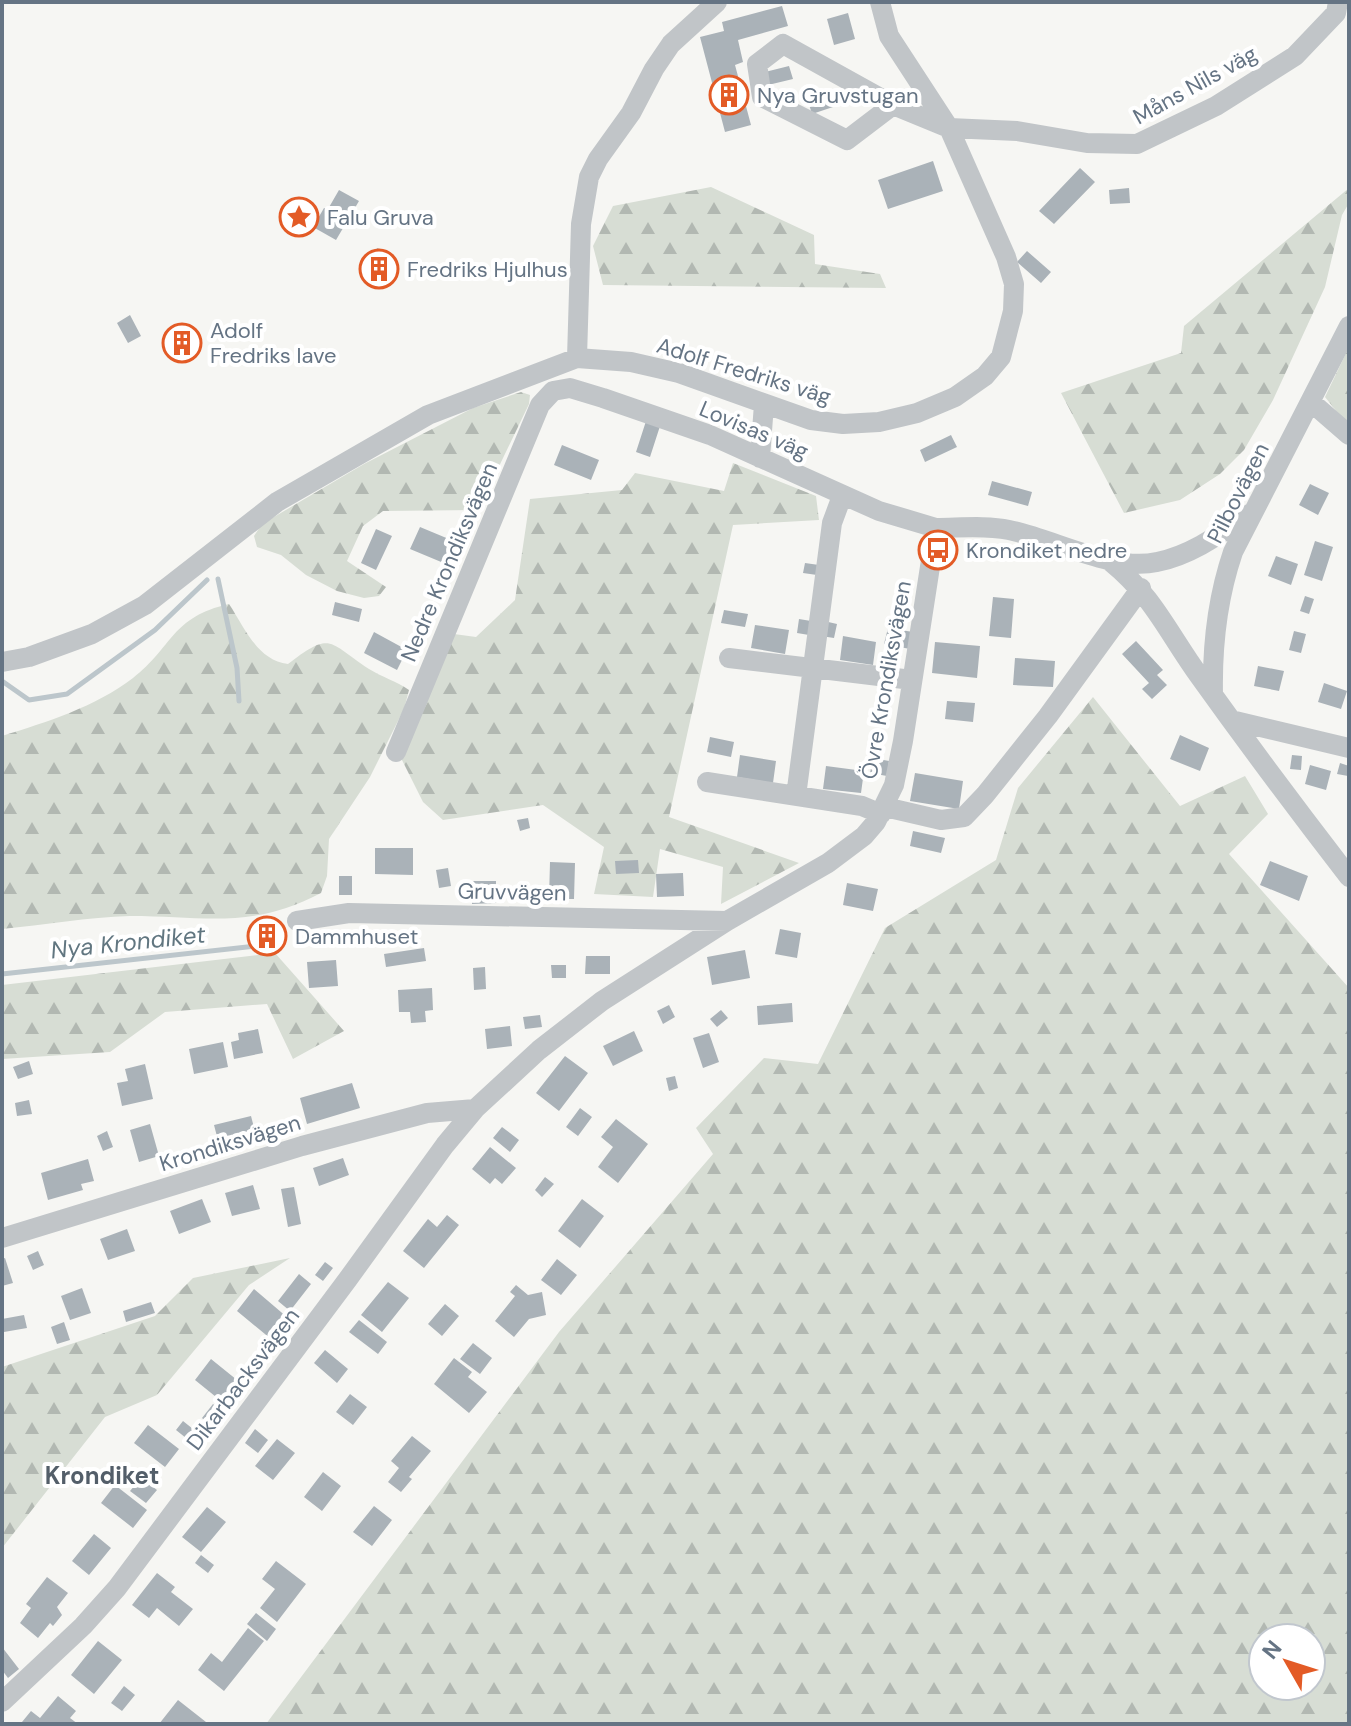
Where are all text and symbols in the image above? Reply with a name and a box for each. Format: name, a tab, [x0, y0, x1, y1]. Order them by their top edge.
street label: Måns Nils väg	[1128, 39, 1262, 131]
building icon: Nya Gruvstugan	[708, 74, 750, 116]
place label: Nya Gruvstugan	[757, 81, 919, 110]
place icon: Falu Gruva	[278, 196, 320, 238]
place label: Falu Gruva	[327, 203, 434, 232]
building icon: Fredriks Hjulhus	[358, 248, 400, 290]
place label: Fredriks Hjulhus	[407, 255, 568, 284]
place label: Adolf Fredriks lave	[210, 316, 337, 370]
building icon: Adolf Fredriks lave	[161, 322, 203, 364]
street label: Adolf Fredriks väg	[653, 331, 835, 411]
street label: Lovisas väg	[695, 394, 813, 466]
street label: Pilbovägen	[1200, 438, 1276, 548]
street label: Nedre Krondiksvägen	[394, 458, 504, 666]
bus stop icon: Krondiket nedre	[917, 529, 959, 571]
place label: Krondiket nedre	[966, 536, 1127, 565]
street label: Övre Krondiksvägen	[854, 579, 918, 781]
street label: Gruvvägen	[457, 877, 567, 907]
building icon: Dammhuset	[246, 915, 288, 957]
water label: Nya Krondiket	[49, 918, 208, 966]
place label: Dammhuset	[295, 922, 418, 951]
street label: Krondiksvägen	[156, 1108, 304, 1178]
street label: Dikarbacksvägen	[180, 1302, 306, 1456]
district label: Krondiket	[45, 1460, 159, 1491]
north arrow	[1247, 1622, 1327, 1702]
text: N	[1256, 1634, 1288, 1665]

